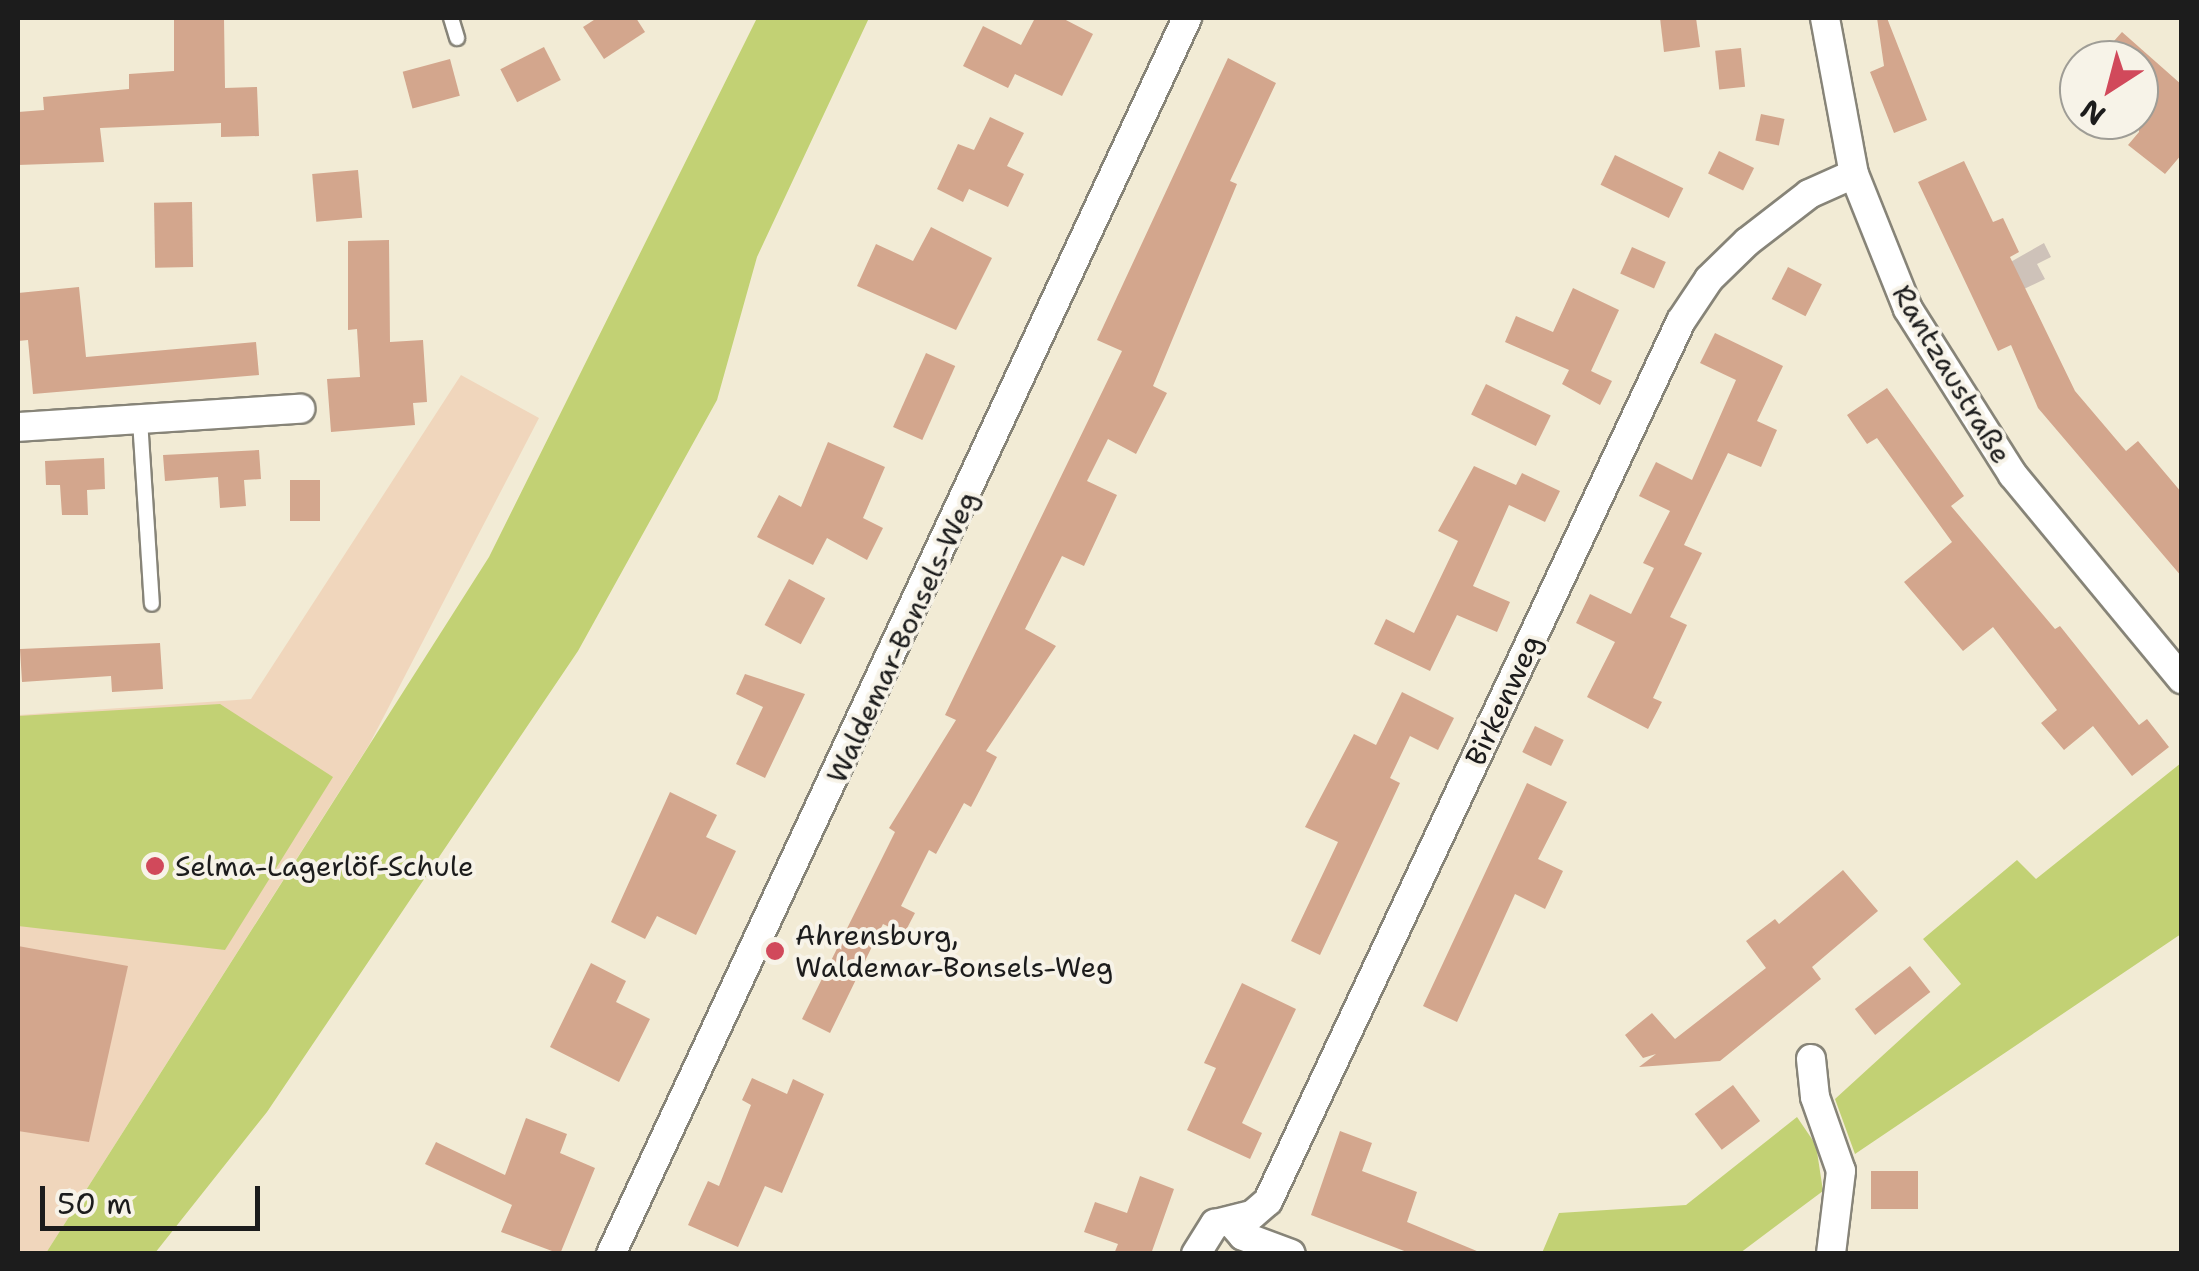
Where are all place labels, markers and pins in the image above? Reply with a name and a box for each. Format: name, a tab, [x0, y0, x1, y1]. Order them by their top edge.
place label: Selma-Lagerlöf-Schule	[175, 849, 474, 883]
marker: Selma-Lagerlöf-Schule	[144, 855, 166, 877]
place label: Ahrensburg, Waldemar-Bonsels-Weg	[795, 918, 1113, 984]
marker: Ahrensburg, Waldemar-Bonsels-Weg	[764, 940, 786, 962]

